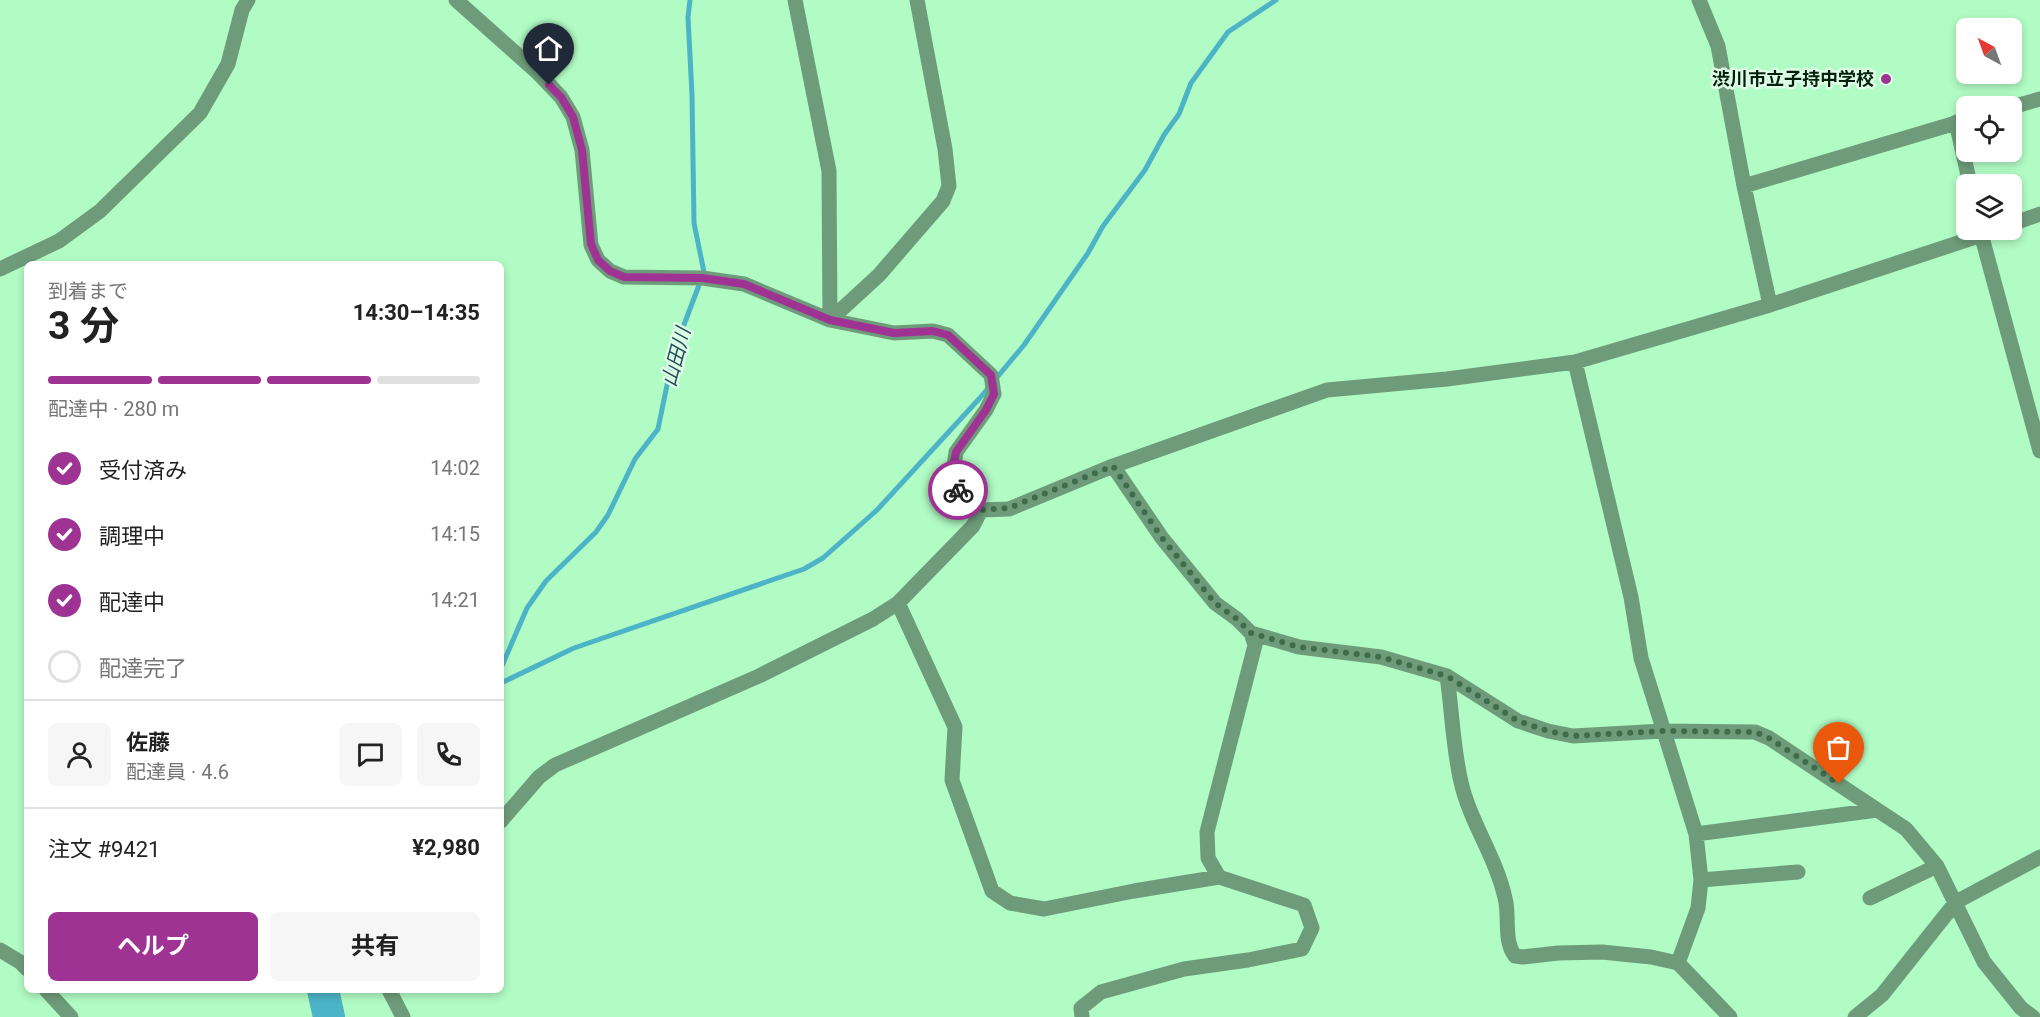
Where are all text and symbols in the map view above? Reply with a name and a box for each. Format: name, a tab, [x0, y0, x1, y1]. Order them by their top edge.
north arrow	[1956, 18, 2022, 84]
map controls	[1956, 18, 2022, 240]
pin	[523, 23, 574, 85]
icon: home	[532, 32, 565, 65]
place label: 渋川市立子持中学校	[1712, 68, 1874, 89]
marker: 渋川市立子持中学校	[1879, 72, 1893, 86]
button: locate	[1956, 96, 2022, 162]
button: layers	[1956, 174, 2022, 240]
text: 到着まで	[48, 279, 128, 303]
text: 14:30–14:35	[353, 300, 480, 325]
text: 3 分	[48, 303, 119, 349]
water label: 山田川	[657, 323, 696, 389]
text: 配達中 · 280 m	[48, 397, 179, 421]
icon: check	[48, 452, 81, 485]
text: 14:02	[430, 456, 480, 480]
text: 受付済み	[99, 458, 187, 483]
courier	[928, 460, 988, 520]
icon: bike	[942, 474, 975, 507]
icon: check	[48, 518, 81, 551]
text: 14:15	[430, 522, 480, 546]
text: 調理中	[99, 524, 165, 549]
icon: check	[48, 584, 81, 617]
text: 14:21	[430, 588, 480, 612]
text: 配達中	[99, 590, 165, 615]
text: 配達完了	[99, 656, 187, 681]
pin	[1813, 722, 1864, 784]
button: person	[48, 723, 111, 786]
button: chat	[339, 723, 402, 786]
button: phone	[417, 723, 480, 786]
text: 佐藤	[126, 730, 170, 755]
icon: bag	[1822, 731, 1855, 764]
text: 配達員 · 4.6	[126, 760, 229, 784]
text: ¥2,980	[412, 835, 480, 860]
text: 注文 #9421	[48, 837, 160, 862]
button: ヘルプ	[48, 912, 258, 981]
button: 共有	[270, 912, 480, 981]

